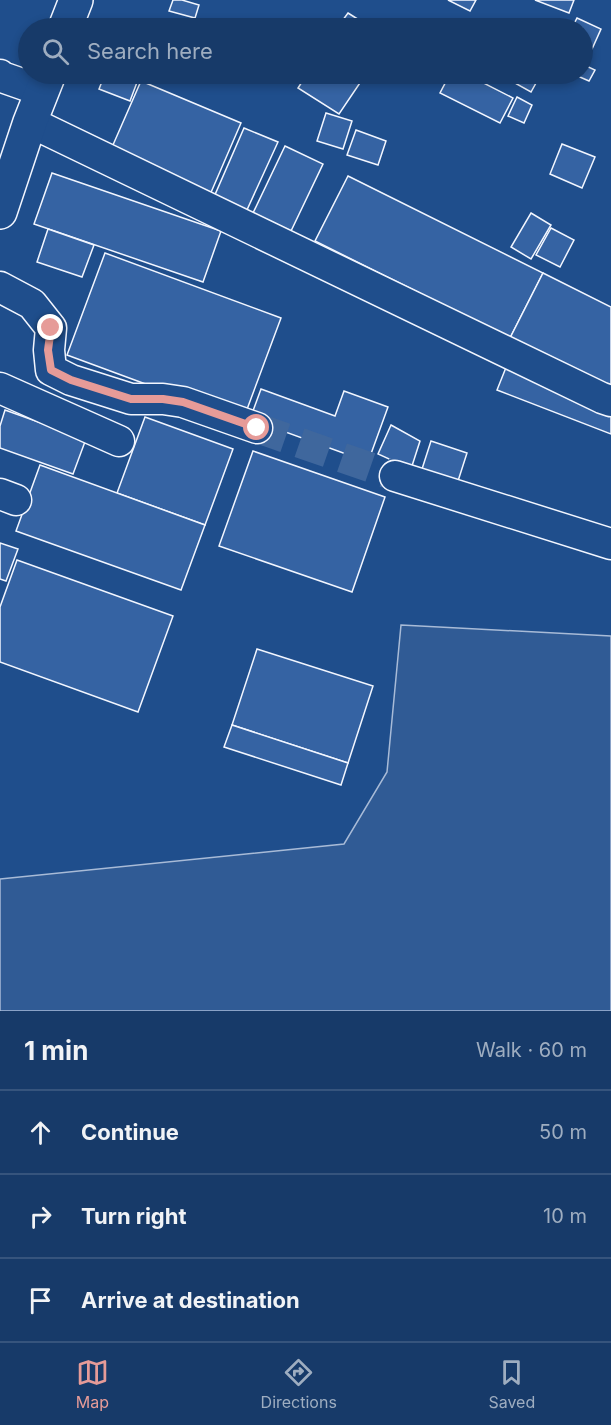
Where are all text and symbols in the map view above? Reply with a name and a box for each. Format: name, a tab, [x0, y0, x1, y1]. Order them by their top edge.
search box	[18, 18, 593, 84]
icon: search	[39, 35, 72, 68]
text: Search here	[87, 38, 213, 64]
route end	[37, 314, 63, 340]
route start	[243, 414, 269, 440]
text: 1 min	[24, 1035, 88, 1066]
text: Walk · 60 m	[476, 1038, 587, 1062]
icon: ahead	[24, 1116, 57, 1149]
text: Continue	[81, 1119, 179, 1145]
text: 50 m	[539, 1120, 587, 1144]
icon: right	[24, 1200, 57, 1233]
text: Turn right	[81, 1203, 187, 1229]
text: 10 m	[543, 1204, 587, 1228]
icon: arrive	[24, 1284, 57, 1317]
text: Arrive at destination	[81, 1287, 300, 1313]
tab: Map	[76, 1356, 109, 1412]
tab: Directions	[261, 1356, 337, 1412]
tab: Saved	[488, 1356, 535, 1412]

